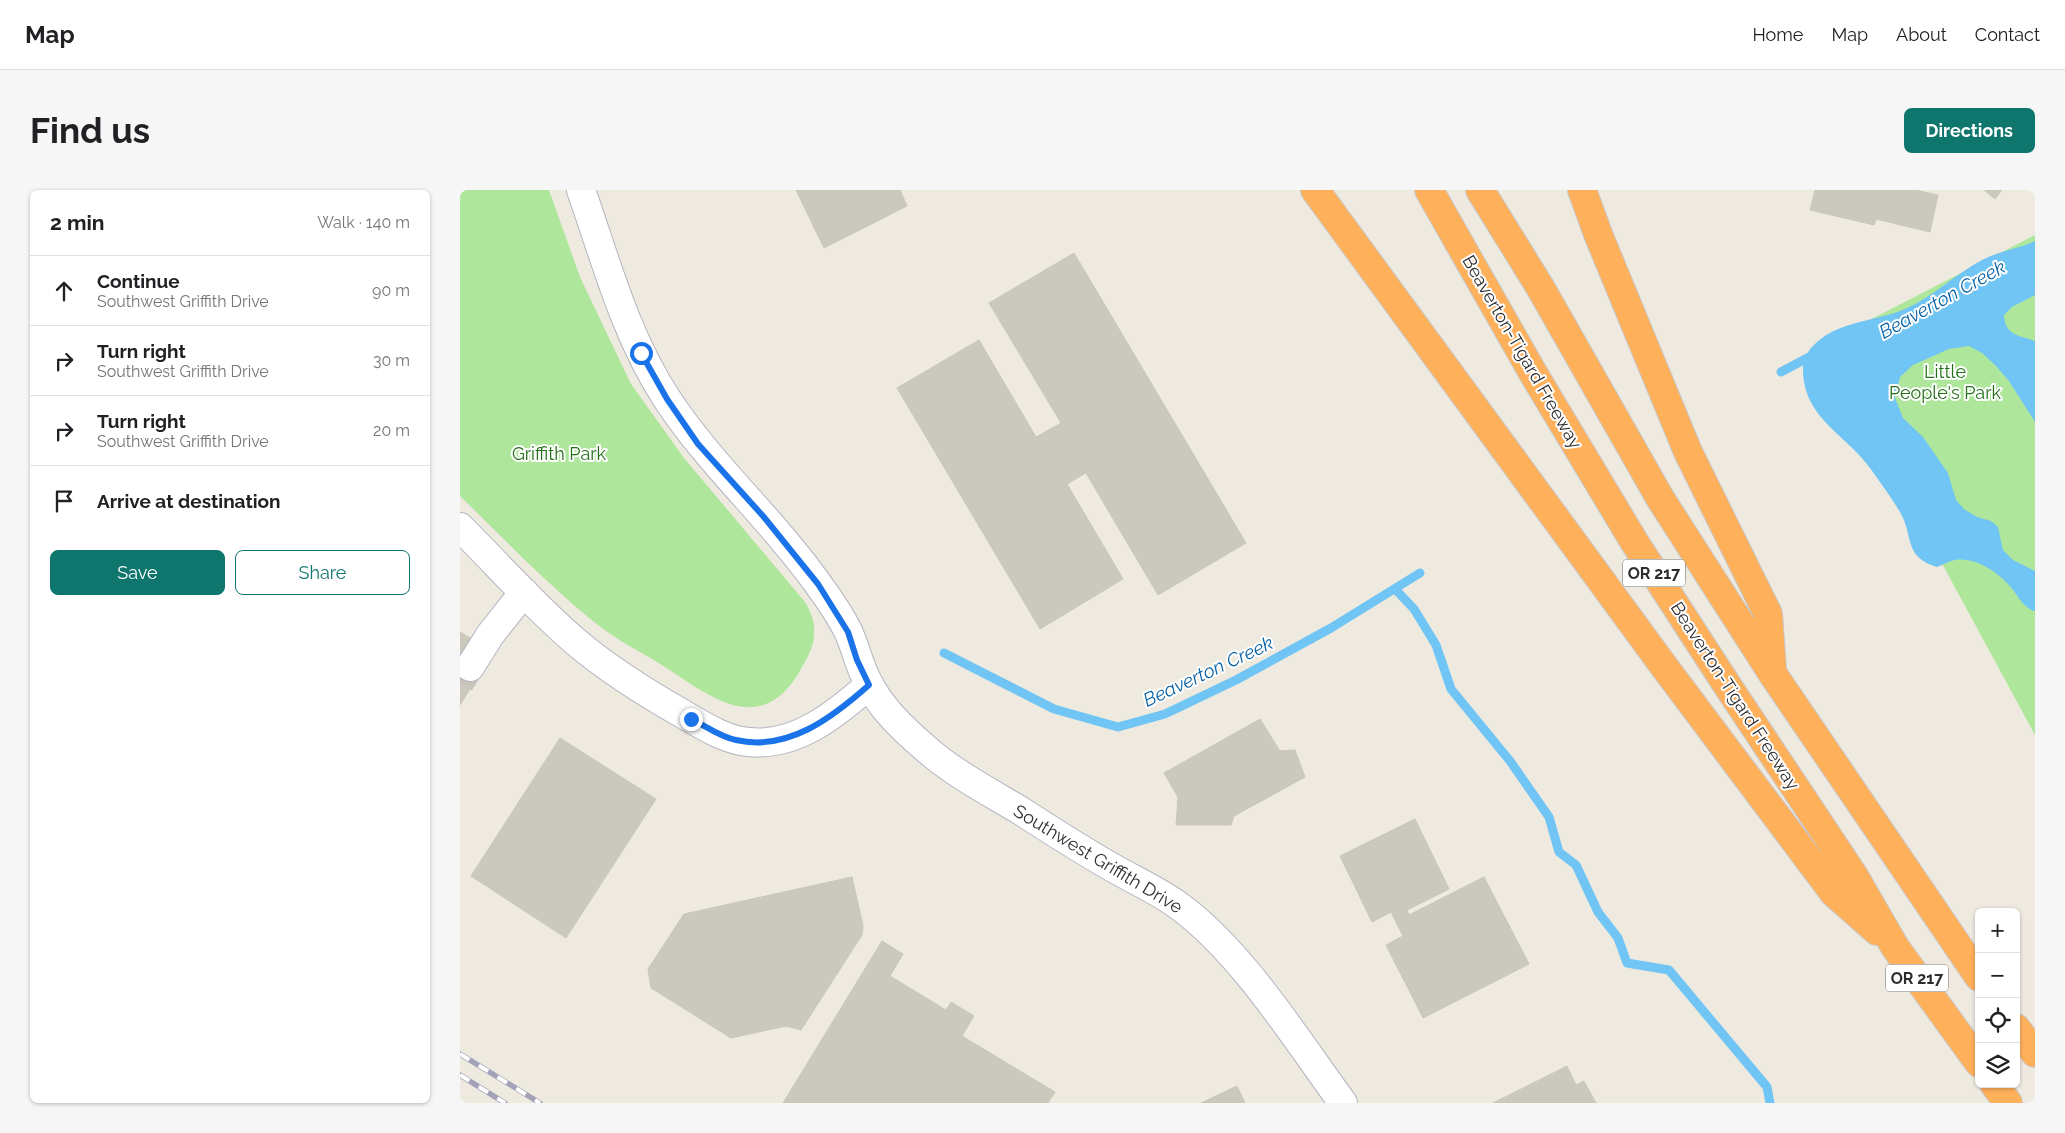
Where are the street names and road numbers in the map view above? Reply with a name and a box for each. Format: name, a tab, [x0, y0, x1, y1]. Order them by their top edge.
street label: Beaverton-Tigard Freeway	[1458, 251, 1587, 452]
road number: OR 217	[1623, 559, 1685, 586]
street label: Beaverton-Tigard Freeway	[1667, 598, 1804, 794]
street label: Southwest Griffith Drive	[1010, 800, 1187, 918]
road number: OR 217	[1886, 964, 1948, 991]

